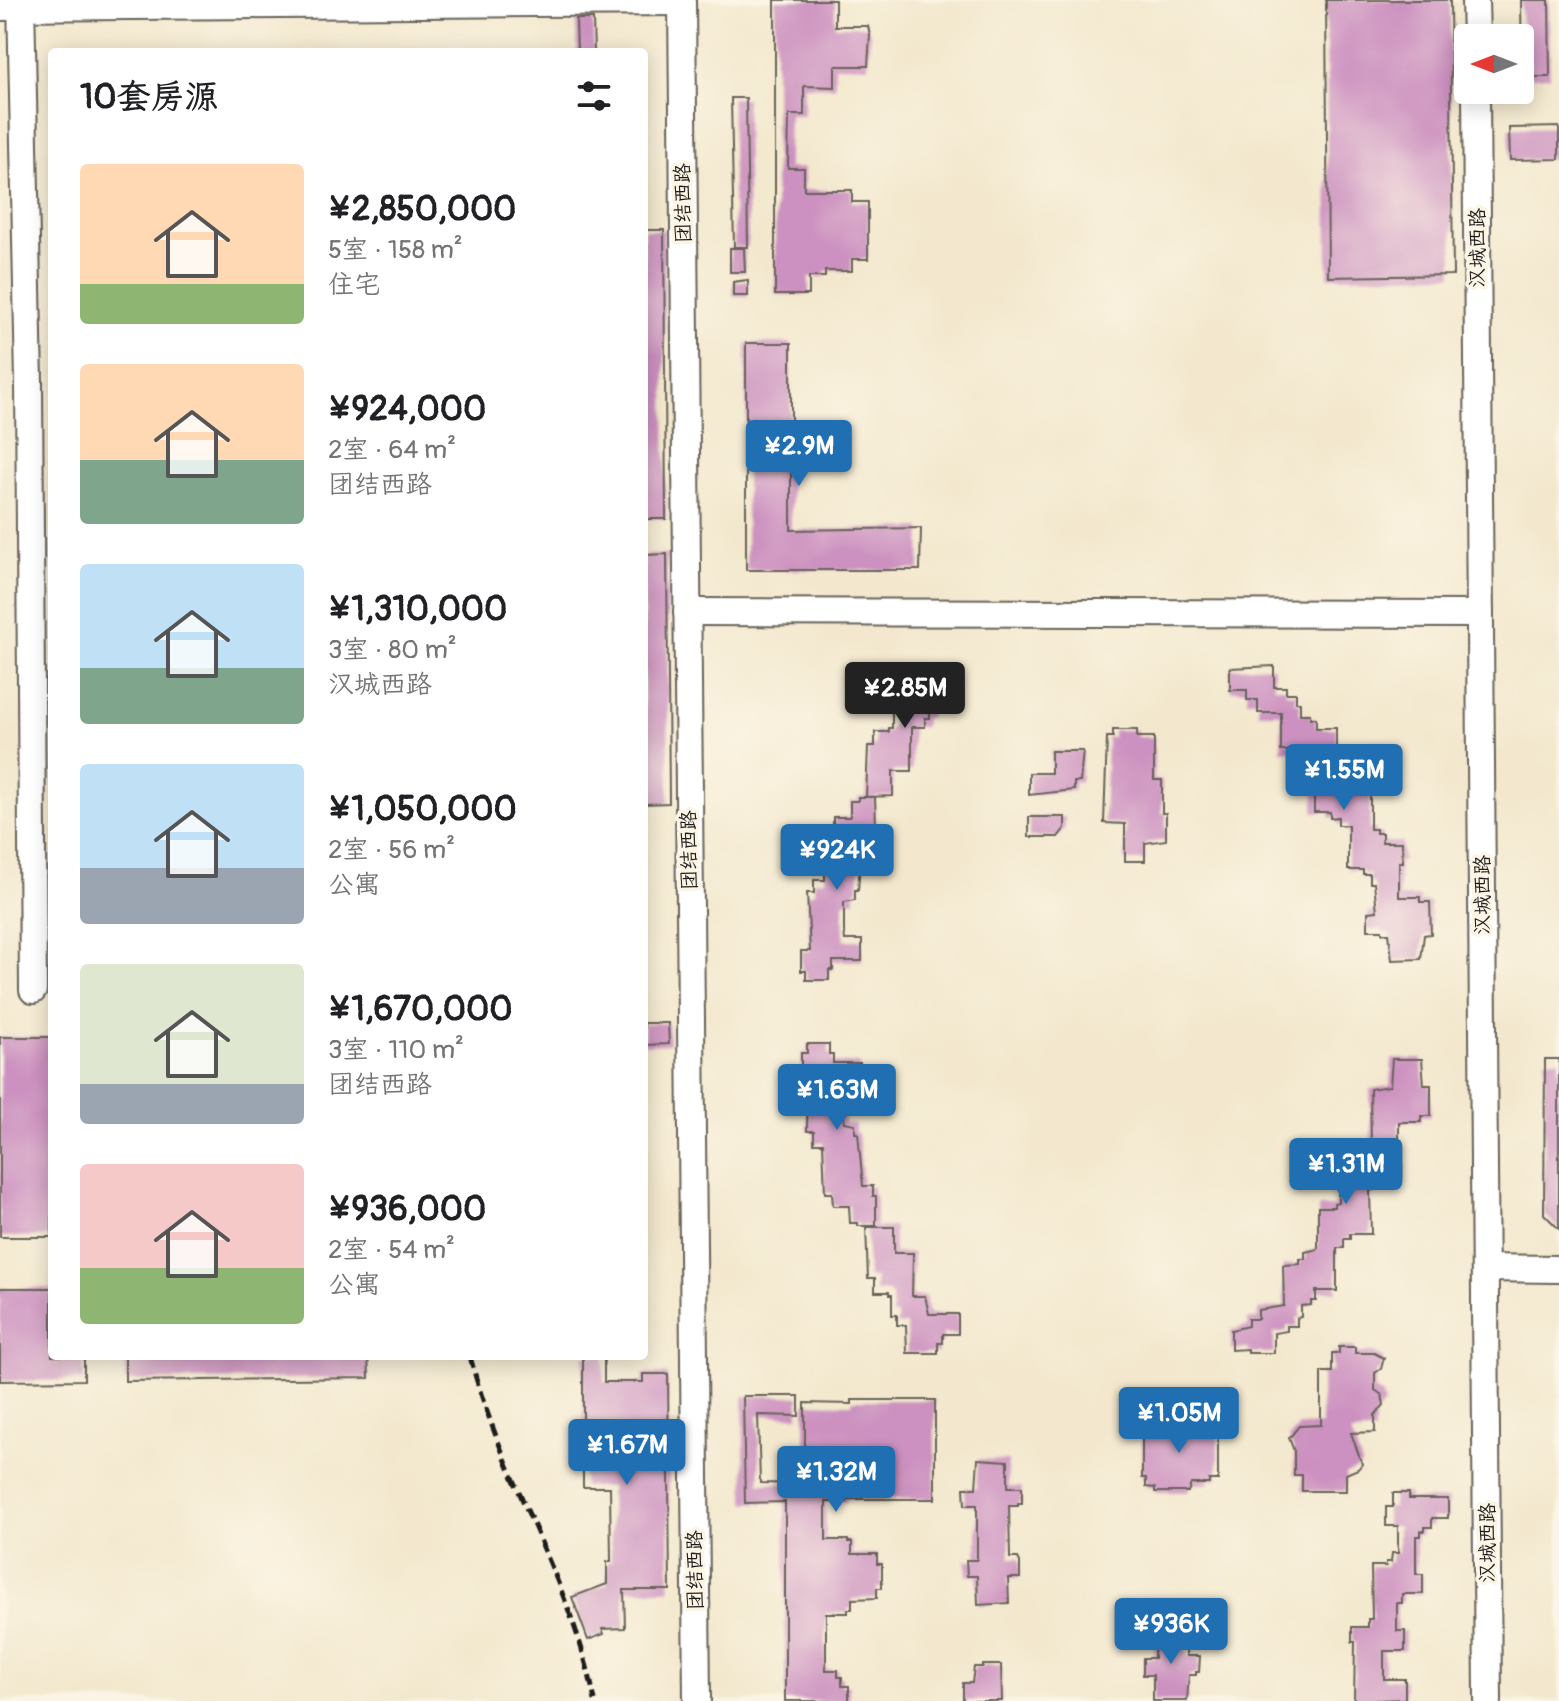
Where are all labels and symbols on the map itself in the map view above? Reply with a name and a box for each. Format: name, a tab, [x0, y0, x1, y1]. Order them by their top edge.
north arrow	[1454, 24, 1534, 104]
street label: 团结西路	[670, 162, 696, 243]
street label: 汉城西路	[1465, 207, 1490, 288]
pin: ¥2.9M	[743, 420, 855, 488]
pin: ¥2.85M	[840, 662, 970, 730]
pin: ¥1.55M	[1279, 744, 1409, 812]
street label: 团结西路	[676, 809, 702, 890]
pin: ¥924K	[781, 824, 893, 892]
street label: 汉城西路	[1470, 854, 1495, 935]
pin: ¥1.63M	[772, 1064, 902, 1132]
pin: ¥1.31M	[1281, 1138, 1411, 1206]
pin: ¥1.05M	[1114, 1387, 1244, 1455]
pin: ¥1.67M	[562, 1419, 692, 1487]
pin: ¥1.32M	[771, 1446, 901, 1514]
street label: 汉城西路	[1475, 1502, 1500, 1583]
street label: 团结西路	[682, 1529, 708, 1610]
pin: ¥936K	[1115, 1598, 1227, 1666]

